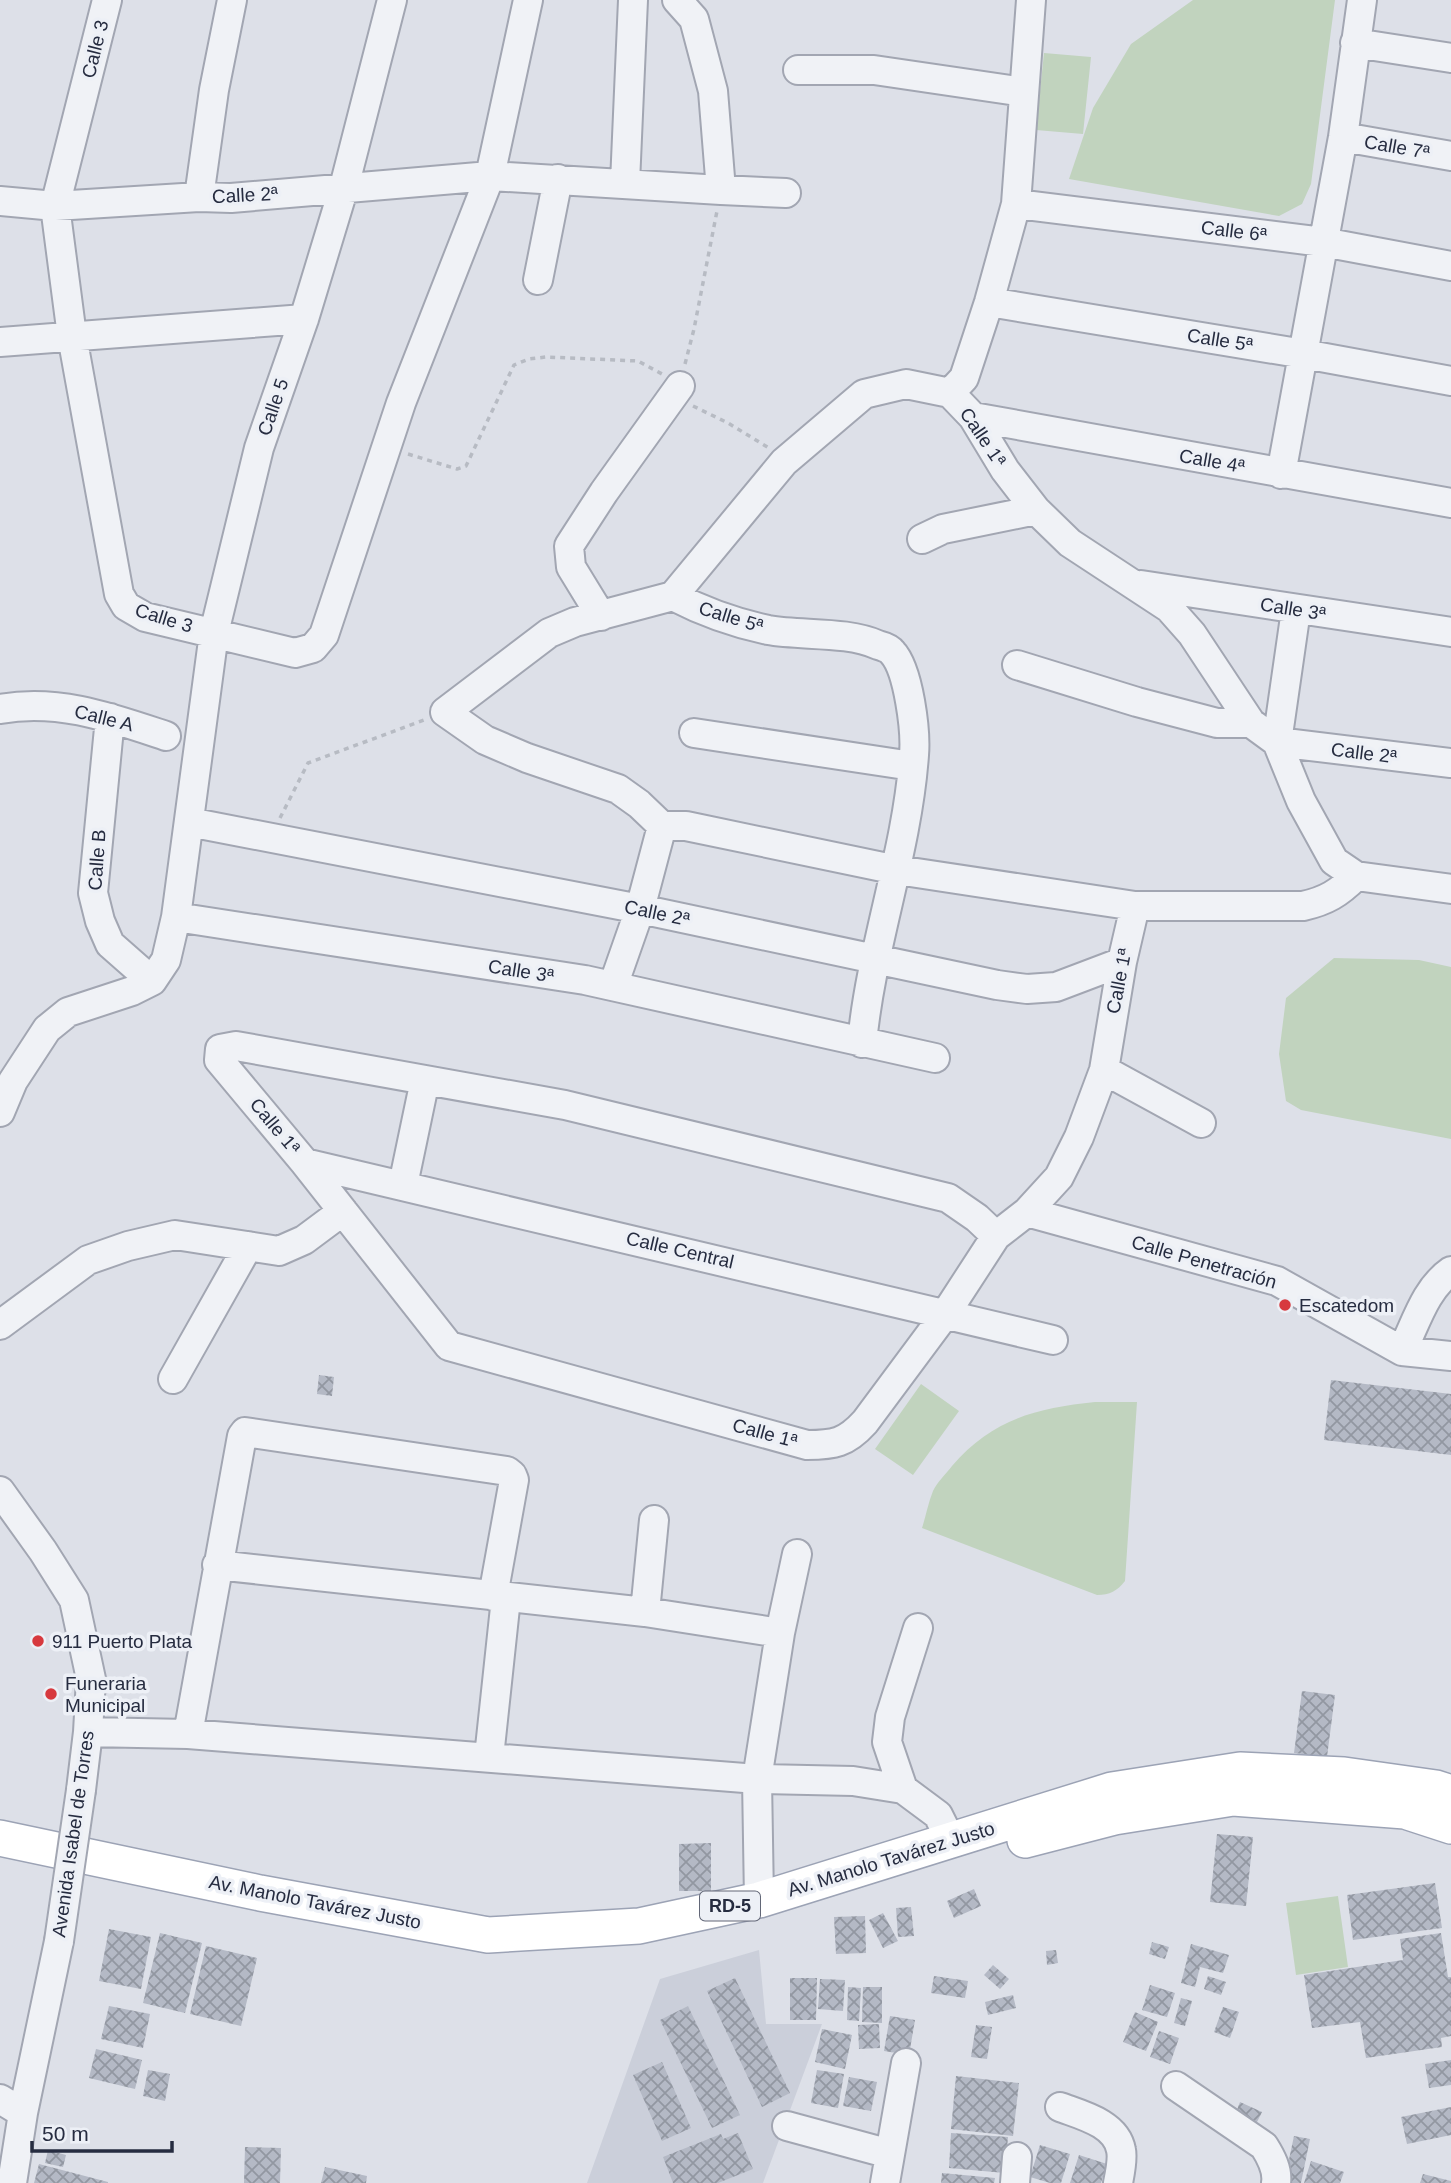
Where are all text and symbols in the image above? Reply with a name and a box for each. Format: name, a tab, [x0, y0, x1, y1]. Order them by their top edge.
street label: Calle 3	[78, 18, 112, 80]
street label: Calle 7ª	[1363, 131, 1432, 163]
street label: Calle 2ª	[211, 183, 280, 207]
street label: Calle 6ª	[1200, 217, 1269, 246]
street label: Calle 5ª	[1186, 324, 1255, 356]
street label: Calle 5	[253, 376, 293, 438]
street label: Calle 1ª	[956, 404, 1011, 471]
street label: Calle 4ª	[1178, 445, 1247, 477]
street label: Calle 3ª	[1259, 593, 1328, 625]
street label: Calle 5ª	[696, 597, 767, 637]
street label: Calle 3	[133, 599, 195, 637]
street label: Calle A	[72, 701, 136, 736]
street label: Calle 2ª	[1330, 739, 1399, 768]
street label: Calle B	[84, 829, 110, 891]
street label: Calle 2ª	[622, 896, 692, 930]
street label: Calle 1ª	[1102, 946, 1136, 1015]
street label: Calle 3ª	[487, 955, 556, 987]
street label: Calle 1ª	[246, 1094, 305, 1159]
street label: Calle Central	[624, 1227, 736, 1273]
street label: Calle Penetración	[1129, 1231, 1279, 1293]
place label: Escatedom	[1299, 1295, 1394, 1316]
marker: Escatedom	[1277, 1297, 1293, 1313]
street label: Calle 1ª	[730, 1414, 801, 1452]
place label: 911 Puerto Plata	[52, 1631, 193, 1652]
marker: 911 Puerto Plata	[30, 1633, 46, 1649]
place label: Funeraria Municipal	[65, 1673, 147, 1716]
marker: Funeraria Municipal	[43, 1686, 59, 1702]
street label: Avenida Isabel de Torres	[48, 1729, 98, 1939]
street label: Av. Manolo Tavárez Justo	[785, 1817, 997, 1901]
street label: Av. Manolo Tavárez Justo	[207, 1871, 423, 1933]
road number: RD-5	[700, 1892, 760, 1920]
scale bar	[32, 2110, 172, 2154]
text: 50 m	[42, 2122, 89, 2145]

